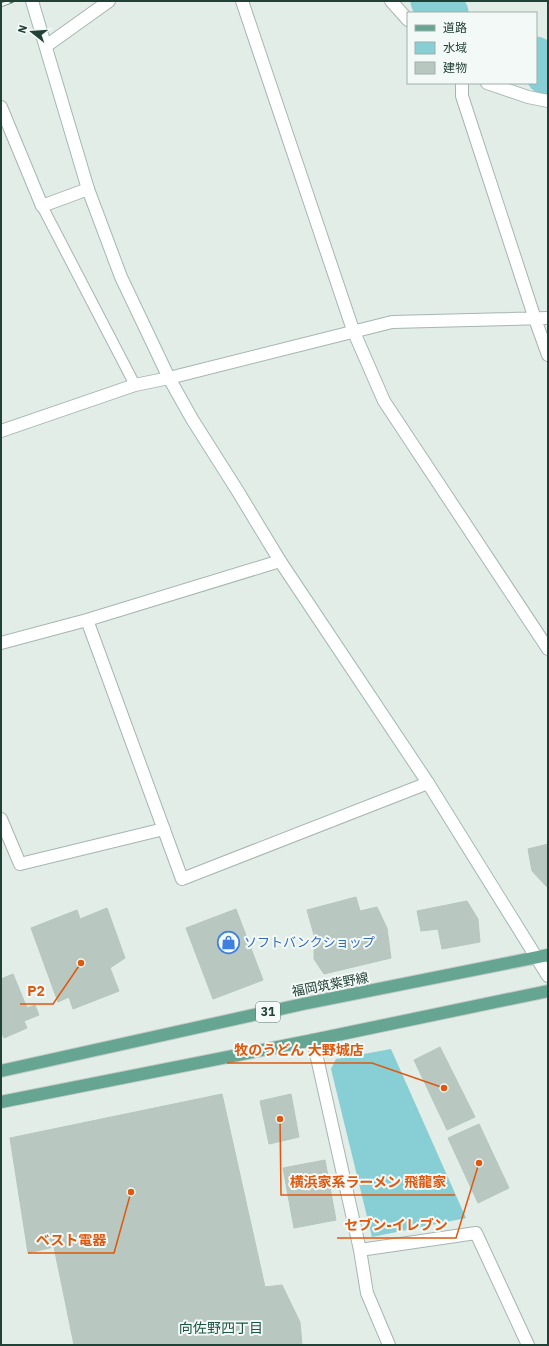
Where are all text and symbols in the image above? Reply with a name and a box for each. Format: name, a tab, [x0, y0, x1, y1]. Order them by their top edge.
north arrow	[12, 12, 52, 52]
legend	[407, 12, 537, 84]
text: 道路	[443, 20, 467, 35]
text: N	[15, 23, 30, 35]
text: 水域	[443, 40, 467, 55]
text: 建物	[443, 60, 467, 75]
shop icon: ソフトバンクショップ	[216, 929, 242, 955]
place label: ソフトバンクショップ	[244, 934, 375, 951]
street label: 福岡筑紫野線	[290, 969, 370, 1000]
callout: P2	[20, 978, 53, 1004]
text: P2	[27, 982, 45, 1000]
road number: 31	[256, 1002, 280, 1022]
callout: 牧のうどん 大野城店	[227, 1037, 372, 1063]
text: 牧のうどん 大野城店	[234, 1041, 364, 1059]
callout: 横浜家系ラーメン 飛龍家	[281, 1169, 455, 1195]
text: 横浜家系ラーメン 飛龍家	[290, 1173, 446, 1191]
callout: セブン-イレブン	[337, 1212, 456, 1238]
text: セブン-イレブン	[344, 1216, 448, 1234]
callout: ベスト電器	[28, 1227, 114, 1253]
text: ベスト電器	[36, 1231, 107, 1249]
district label: 向佐野四丁目	[179, 1319, 263, 1337]

